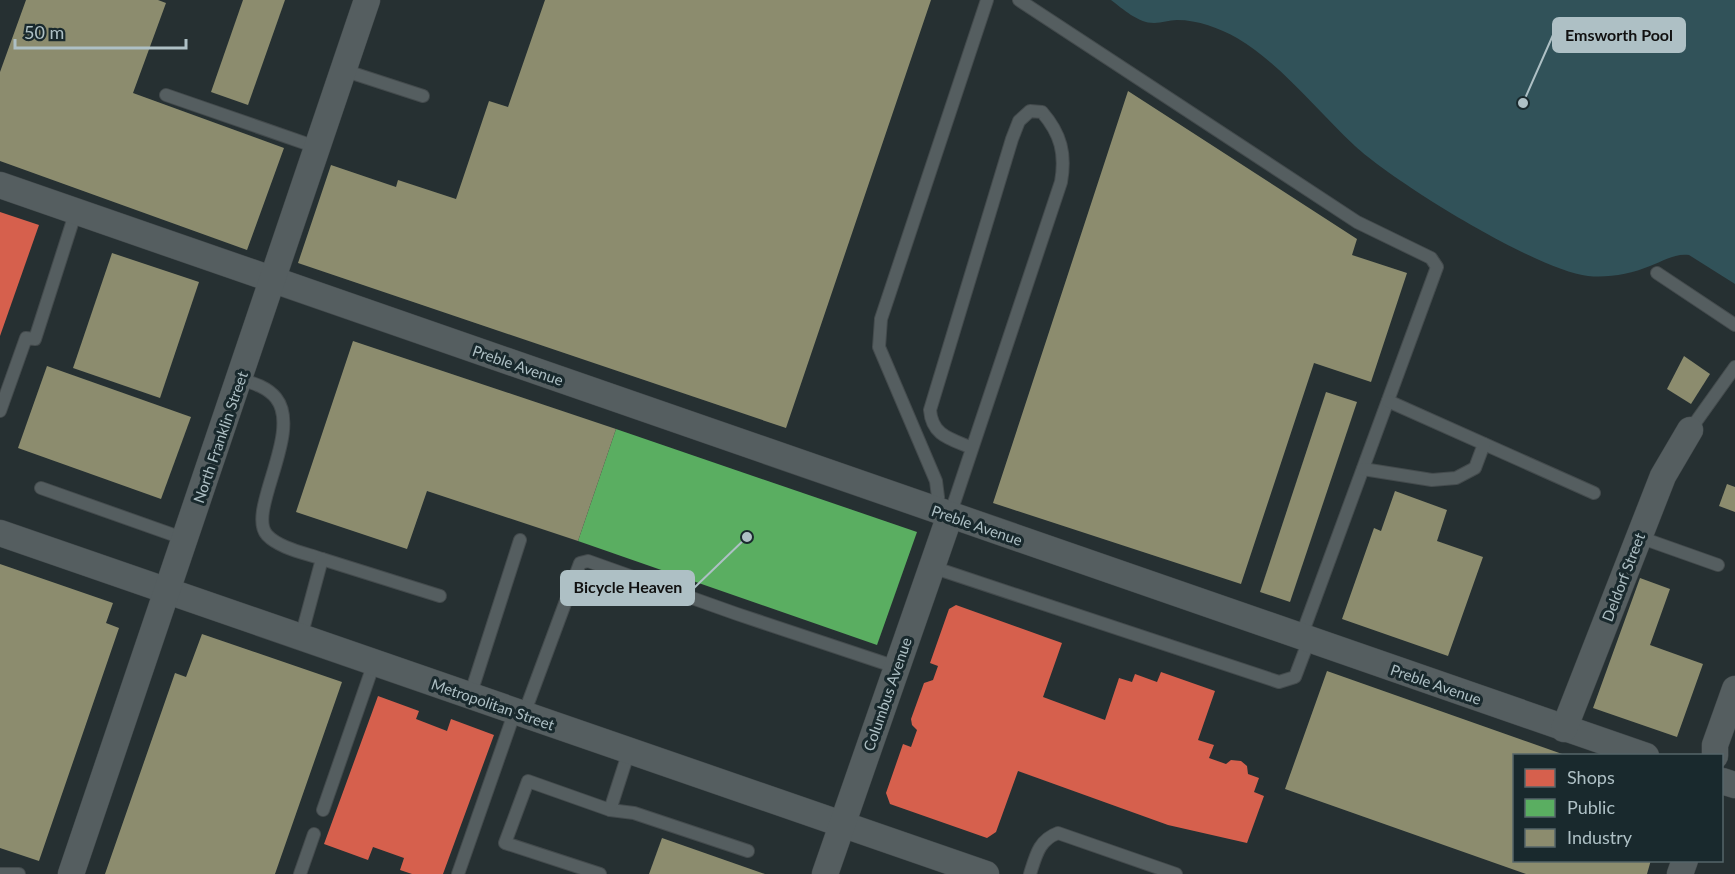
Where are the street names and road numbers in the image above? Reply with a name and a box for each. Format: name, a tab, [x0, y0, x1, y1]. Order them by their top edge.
street label: Preble Avenue	[470, 341, 566, 389]
street label: North Franklin Street	[189, 368, 251, 505]
street label: Preble Avenue	[929, 501, 1025, 549]
street label: Deldorf Street	[1598, 530, 1648, 624]
street label: Columbus Avenue	[859, 635, 915, 753]
street label: Preble Avenue	[1388, 660, 1484, 708]
street label: Metropolitan Street	[429, 674, 558, 734]

